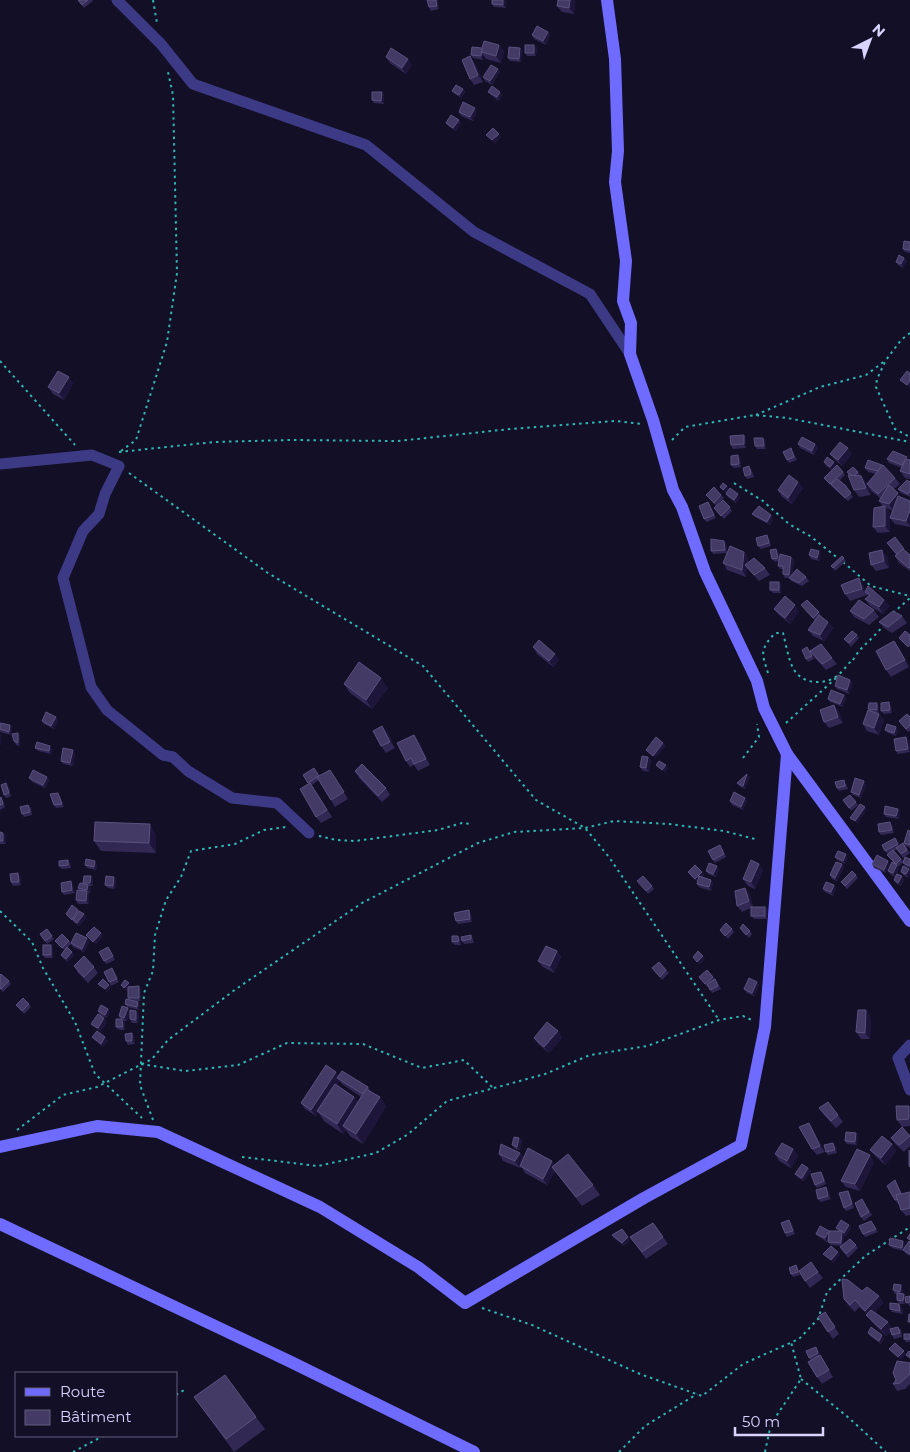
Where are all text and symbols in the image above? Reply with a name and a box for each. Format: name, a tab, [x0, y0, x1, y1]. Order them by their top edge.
north arrow	[845, 15, 895, 65]
text: N	[868, 20, 889, 41]
legend	[15, 1372, 178, 1437]
text: Route	[60, 1382, 105, 1401]
scale bar	[735, 1404, 822, 1436]
text: Bâtiment	[60, 1407, 132, 1426]
text: 50 m	[742, 1412, 780, 1431]

